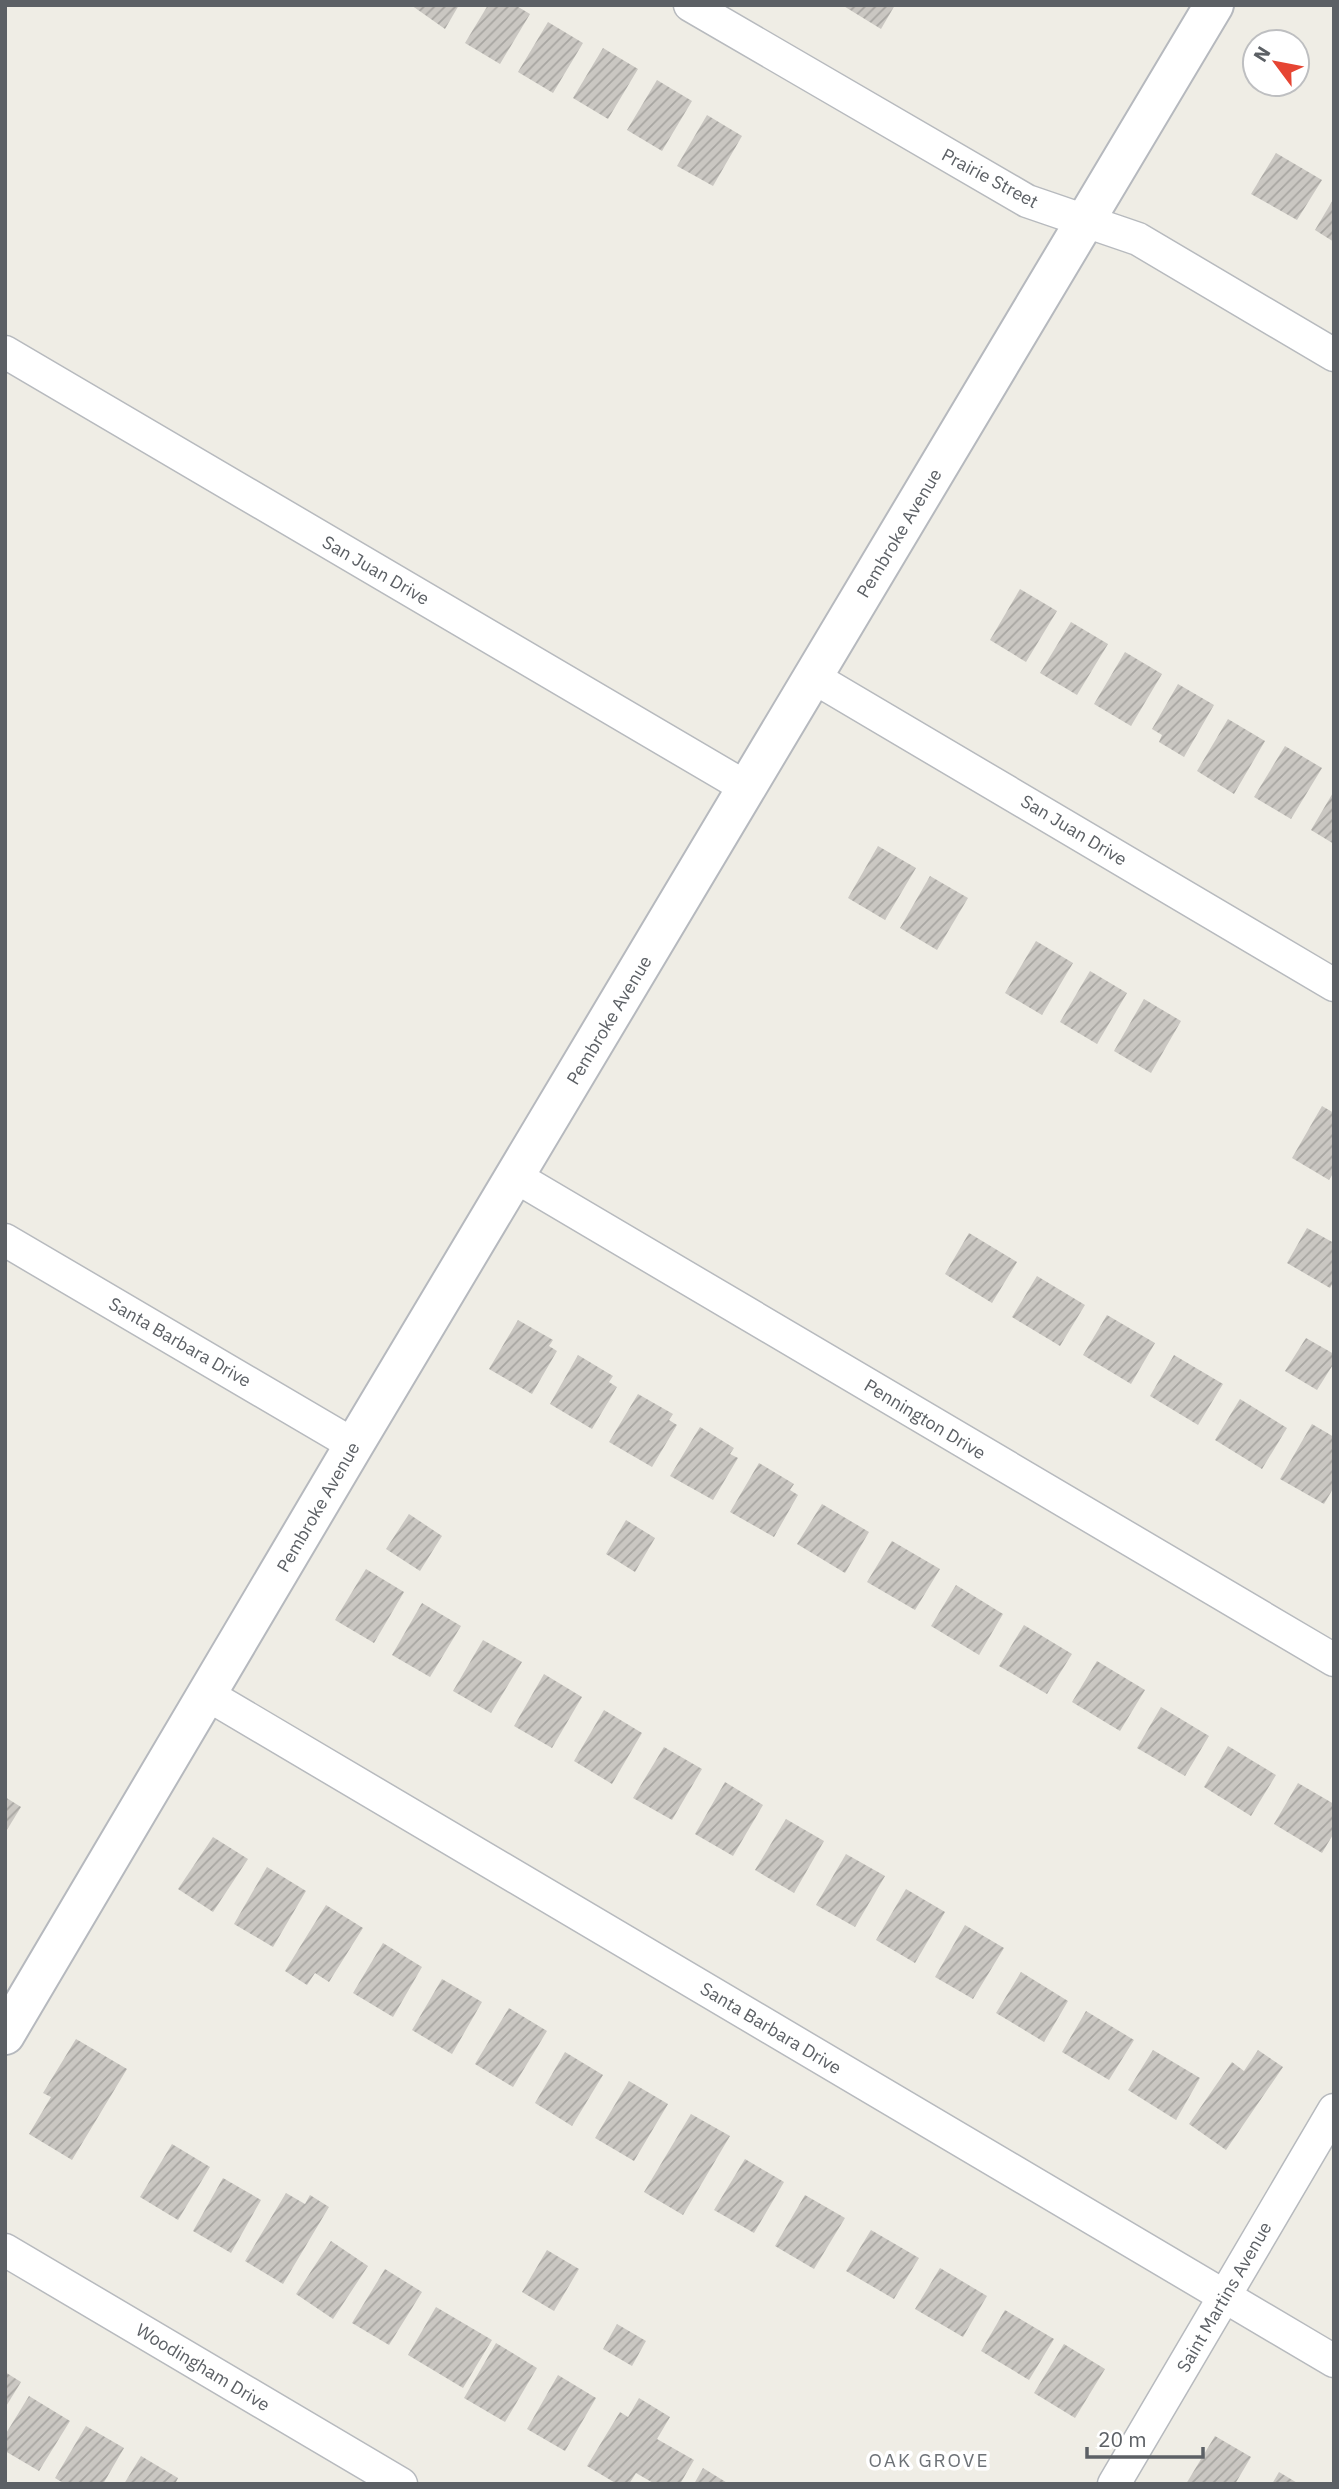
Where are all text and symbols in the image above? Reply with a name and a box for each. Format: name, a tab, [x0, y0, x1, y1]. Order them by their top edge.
north arrow	[1241, 28, 1311, 98]
text: N	[1248, 42, 1275, 66]
street label: Prairie Street	[938, 143, 1042, 213]
street label: Pembroke Avenue	[851, 464, 947, 602]
street label: San Juan Drive	[318, 530, 434, 610]
street label: San Juan Drive	[1017, 789, 1131, 871]
street label: Pembroke Avenue	[561, 951, 657, 1089]
street label: Santa Barbara Drive	[105, 1292, 255, 1392]
street label: Pennington Drive	[860, 1374, 990, 1464]
street label: Pembroke Avenue	[271, 1438, 365, 1576]
street label: Santa Barbara Drive	[696, 1977, 846, 2079]
street label: Saint Martins Avenue	[1171, 2217, 1277, 2377]
street label: Woodingham Drive	[132, 2318, 274, 2416]
scale bar	[1087, 2416, 1202, 2460]
text: 20 m	[1098, 2425, 1147, 2453]
district label: OAK GROVE	[869, 2448, 989, 2472]

